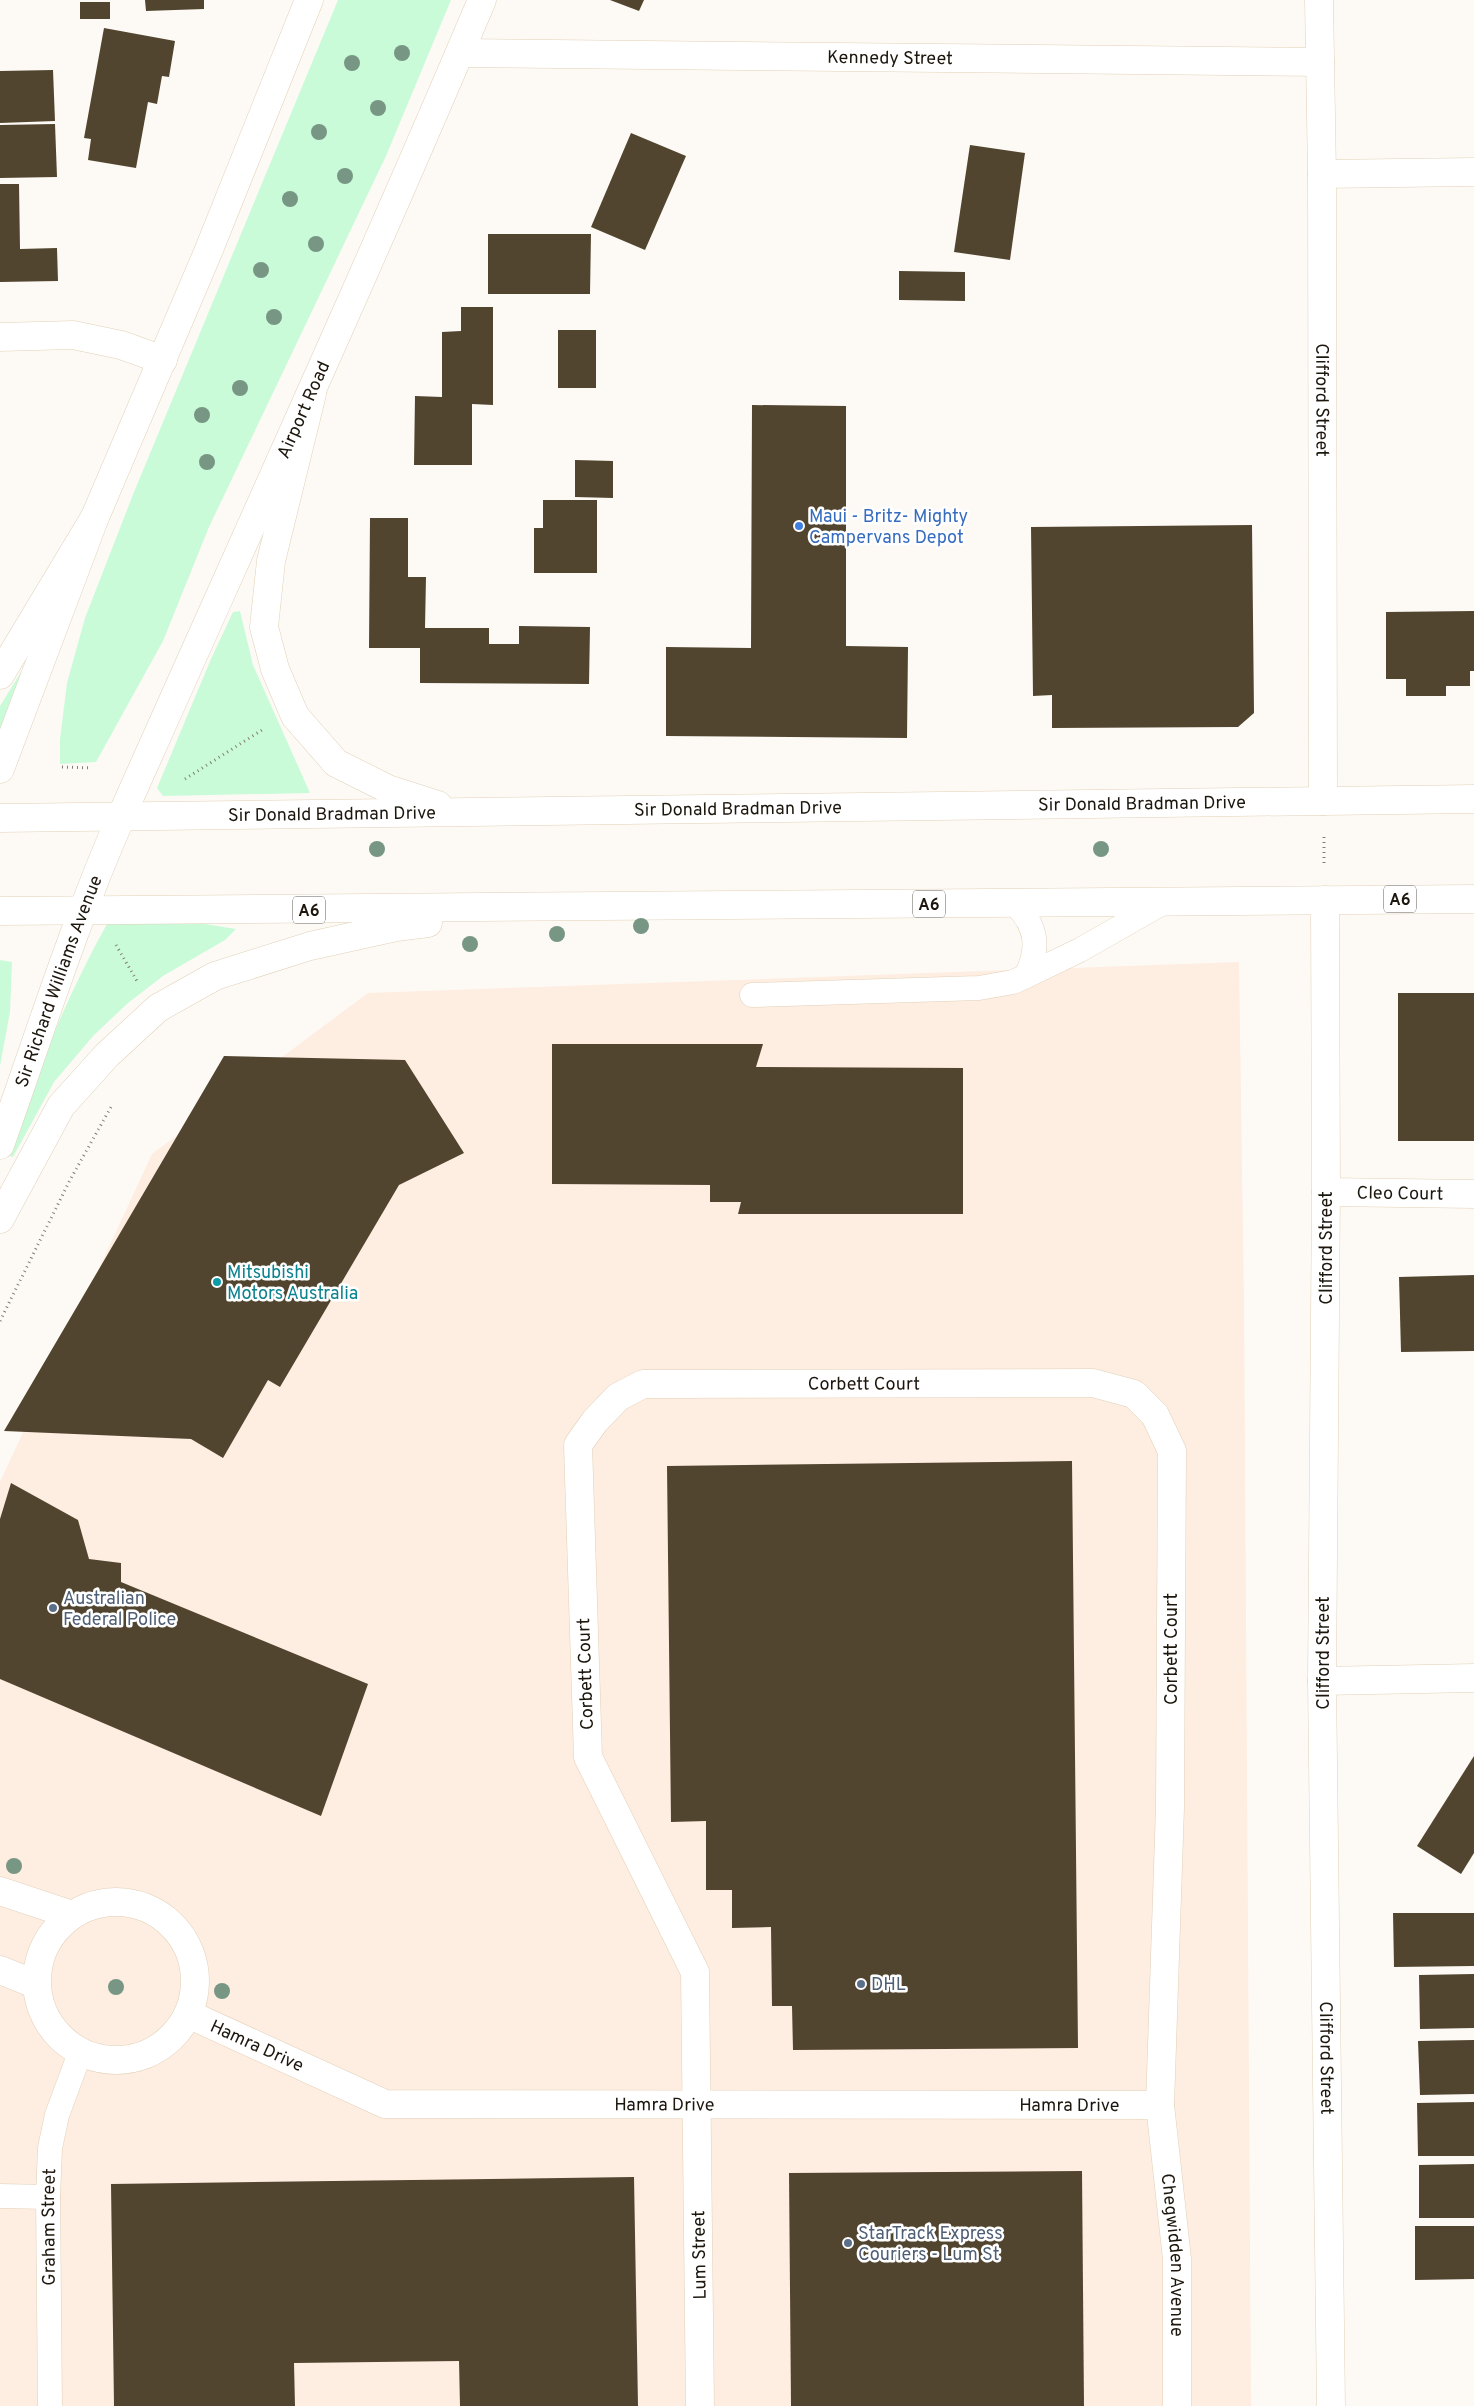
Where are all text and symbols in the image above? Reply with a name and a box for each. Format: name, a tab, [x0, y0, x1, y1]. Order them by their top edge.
street label: Kennedy Street	[827, 47, 953, 71]
street label: Clifford Street	[1309, 343, 1332, 457]
street label: Airport Road	[273, 358, 336, 462]
place label: Maui - Britz- Mighty Campervans Depot	[809, 506, 968, 550]
marker: Maui - Britz- Mighty Campervans Depot	[793, 520, 805, 532]
street label: Sir Donald Bradman Drive	[1038, 792, 1246, 818]
street label: Sir Donald Bradman Drive	[634, 797, 842, 823]
street label: Sir Donald Bradman Drive	[228, 802, 436, 828]
street label: Sir Richard Williams Avenue	[11, 872, 108, 1091]
road number: A6	[1384, 886, 1416, 912]
road number: A6	[913, 891, 945, 918]
road number: A6	[293, 896, 325, 924]
street label: Cleo Court	[1356, 1182, 1444, 1207]
street label: Clifford Street	[1316, 1191, 1339, 1305]
place label: Mitsubishi Motors Australia	[227, 1262, 358, 1306]
marker: Mitsubishi Motors Australia	[211, 1276, 223, 1288]
street label: Corbett Court	[808, 1373, 920, 1397]
place label: Australian Federal Police	[63, 1588, 176, 1632]
street label: Corbett Court	[1161, 1593, 1184, 1705]
street label: Clifford Street	[1313, 1596, 1336, 1710]
marker: Australian Federal Police	[47, 1602, 59, 1614]
street label: Corbett Court	[573, 1617, 600, 1730]
place label: DHL	[871, 1974, 906, 1997]
marker: DHL	[855, 1978, 867, 1990]
street label: Clifford Street	[1313, 2001, 1337, 2115]
street label: Hamra Drive	[206, 2016, 307, 2078]
street label: Hamra Drive	[614, 2094, 715, 2117]
street label: Hamra Drive	[1019, 2095, 1120, 2118]
street label: Graham Street	[38, 2168, 62, 2286]
street label: Chegwidden Avenue	[1155, 2172, 1187, 2337]
street label: Lum Street	[688, 2210, 713, 2300]
place label: StarTrack Express Couriers - Lum St	[858, 2223, 1003, 2267]
marker: StarTrack Express Couriers - Lum St	[842, 2237, 854, 2249]

